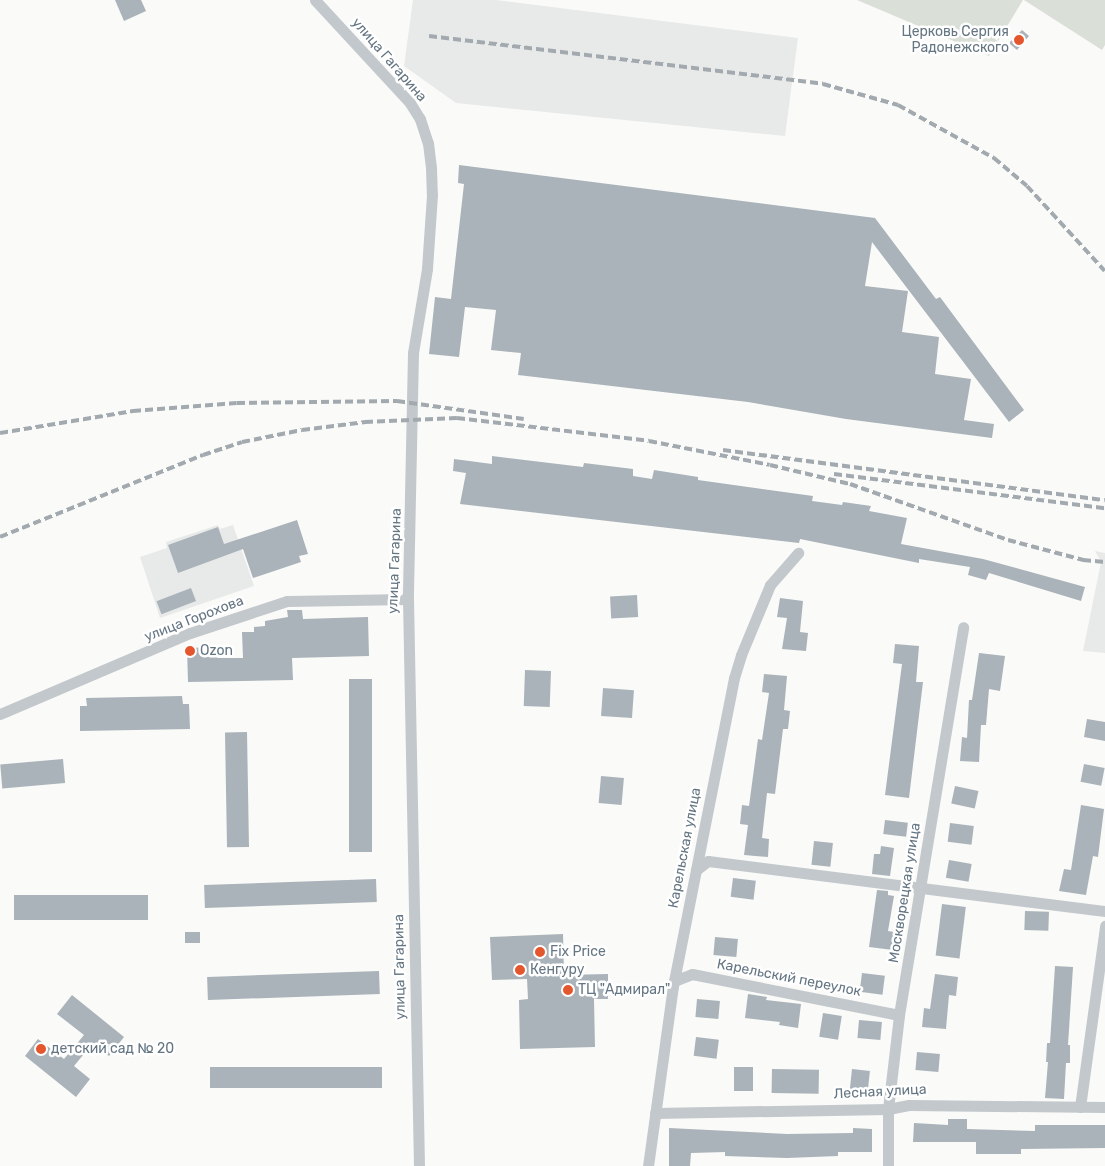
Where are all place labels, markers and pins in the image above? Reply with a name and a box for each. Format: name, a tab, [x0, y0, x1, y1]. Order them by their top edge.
place label: Церковь Сергия Радонежского	[901, 24, 1009, 56]
marker: Церковь Сергия Радонежского	[1013, 34, 1025, 46]
place label: Ozon	[200, 643, 233, 659]
marker: Ozon	[184, 645, 196, 657]
place label: Fix Price	[550, 944, 606, 960]
marker: Fix Price	[534, 946, 546, 958]
place label: Кенгуру	[530, 962, 584, 978]
marker: Кенгуру	[514, 964, 526, 976]
place label: ТЦ "Адмирал"	[578, 982, 670, 998]
marker: ТЦ "Адмирал"	[562, 984, 574, 996]
place label: детский сад № 20	[51, 1041, 174, 1057]
marker: детский сад № 20	[35, 1043, 47, 1055]

